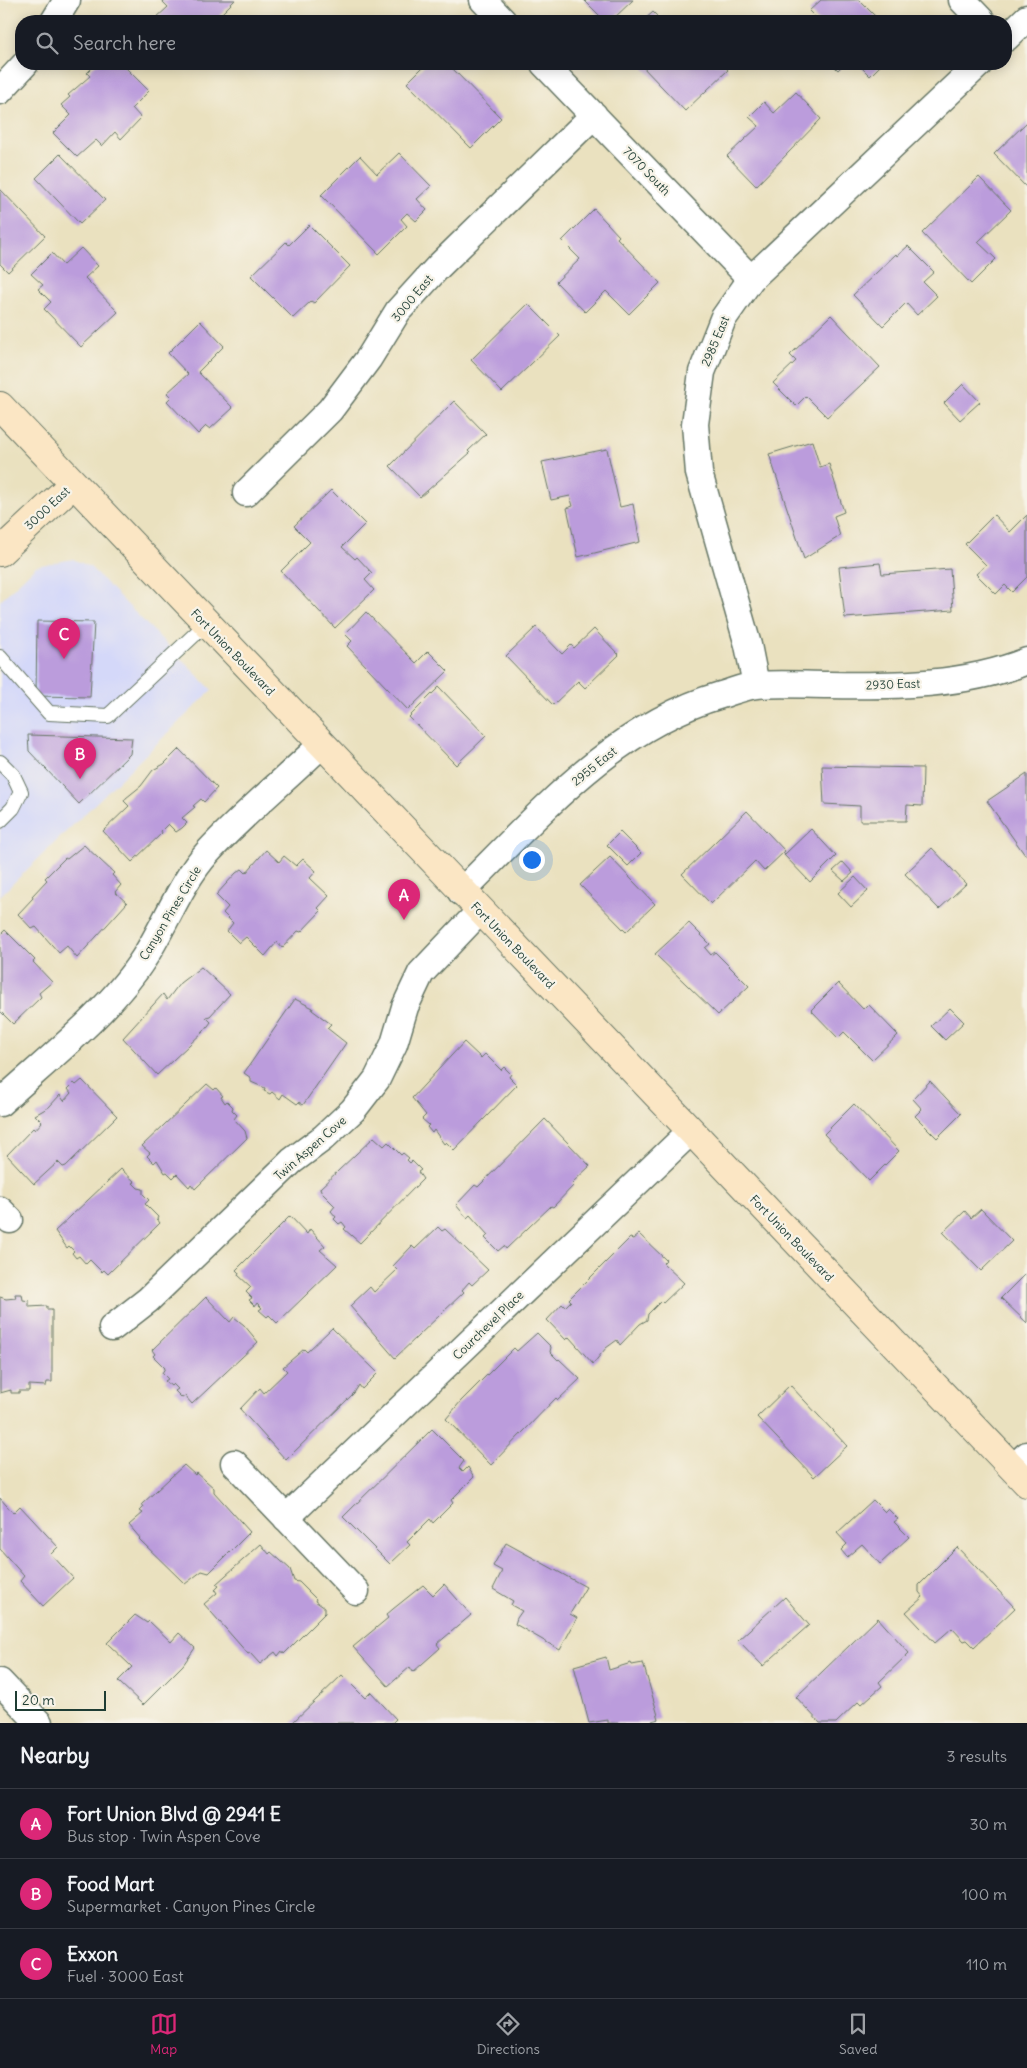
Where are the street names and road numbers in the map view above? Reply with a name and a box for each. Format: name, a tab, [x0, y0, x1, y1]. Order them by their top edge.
street label: 7070 South	[620, 144, 674, 198]
street label: 3000 East	[388, 272, 436, 324]
street label: 2985 East	[698, 313, 732, 369]
street label: 3000 East	[21, 483, 73, 533]
street label: Fort Union Boulevard	[188, 606, 278, 698]
street label: 2930 East	[866, 676, 920, 692]
street label: 2955 East	[569, 743, 619, 789]
street label: Canyon Pines Circle	[136, 863, 204, 963]
street label: Fort Union Boulevard	[468, 899, 558, 991]
street label: Twin Aspen Cove	[271, 1113, 349, 1183]
street label: Fort Union Boulevard	[747, 1192, 837, 1284]
street label: Courchevel Place	[449, 1287, 527, 1363]

